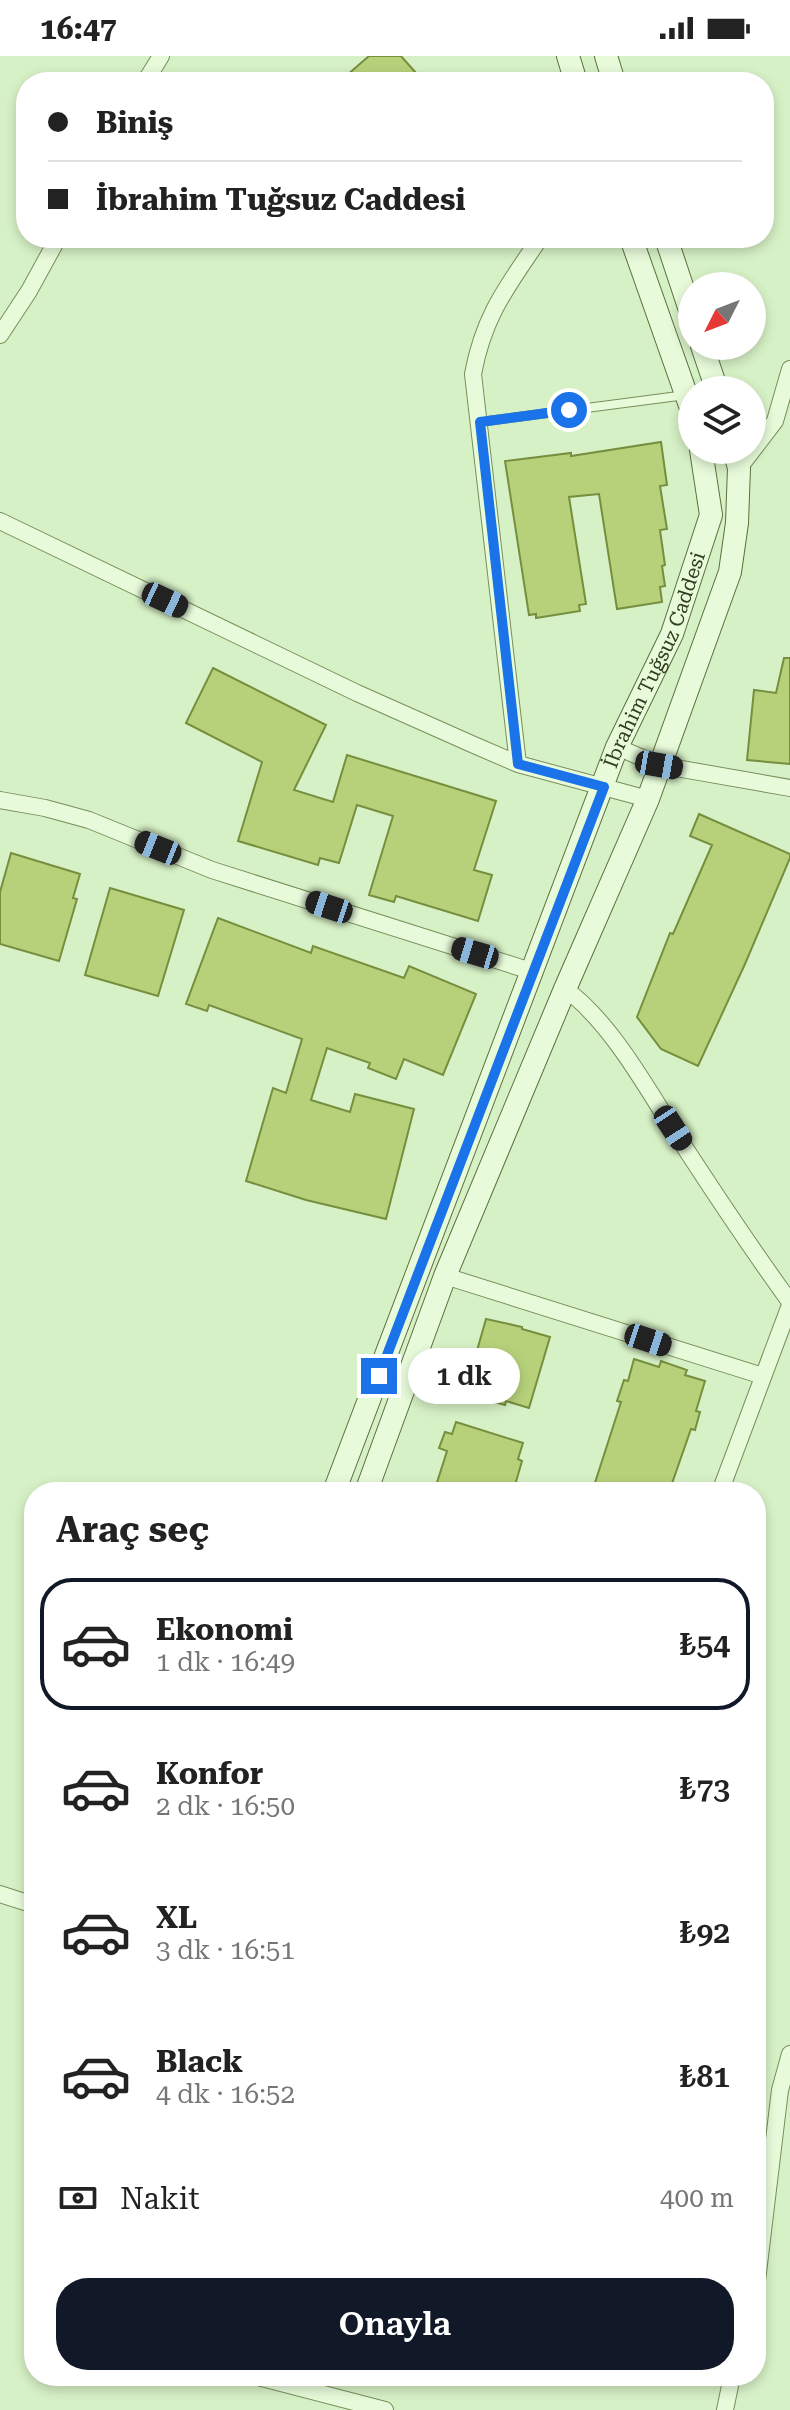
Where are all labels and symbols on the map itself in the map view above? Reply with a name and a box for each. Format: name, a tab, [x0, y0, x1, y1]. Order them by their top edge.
north arrow	[678, 272, 766, 360]
route start	[551, 392, 587, 428]
street label: İbrahim Tuğsuz Caddesi	[598, 549, 710, 771]
car	[138, 579, 192, 621]
car	[633, 749, 685, 781]
car	[131, 828, 185, 868]
car	[302, 888, 356, 926]
car	[449, 935, 501, 971]
car	[650, 1101, 696, 1155]
car	[621, 1321, 675, 1359]
callout: 1 dk	[407, 1348, 519, 1404]
route end	[361, 1358, 397, 1394]

